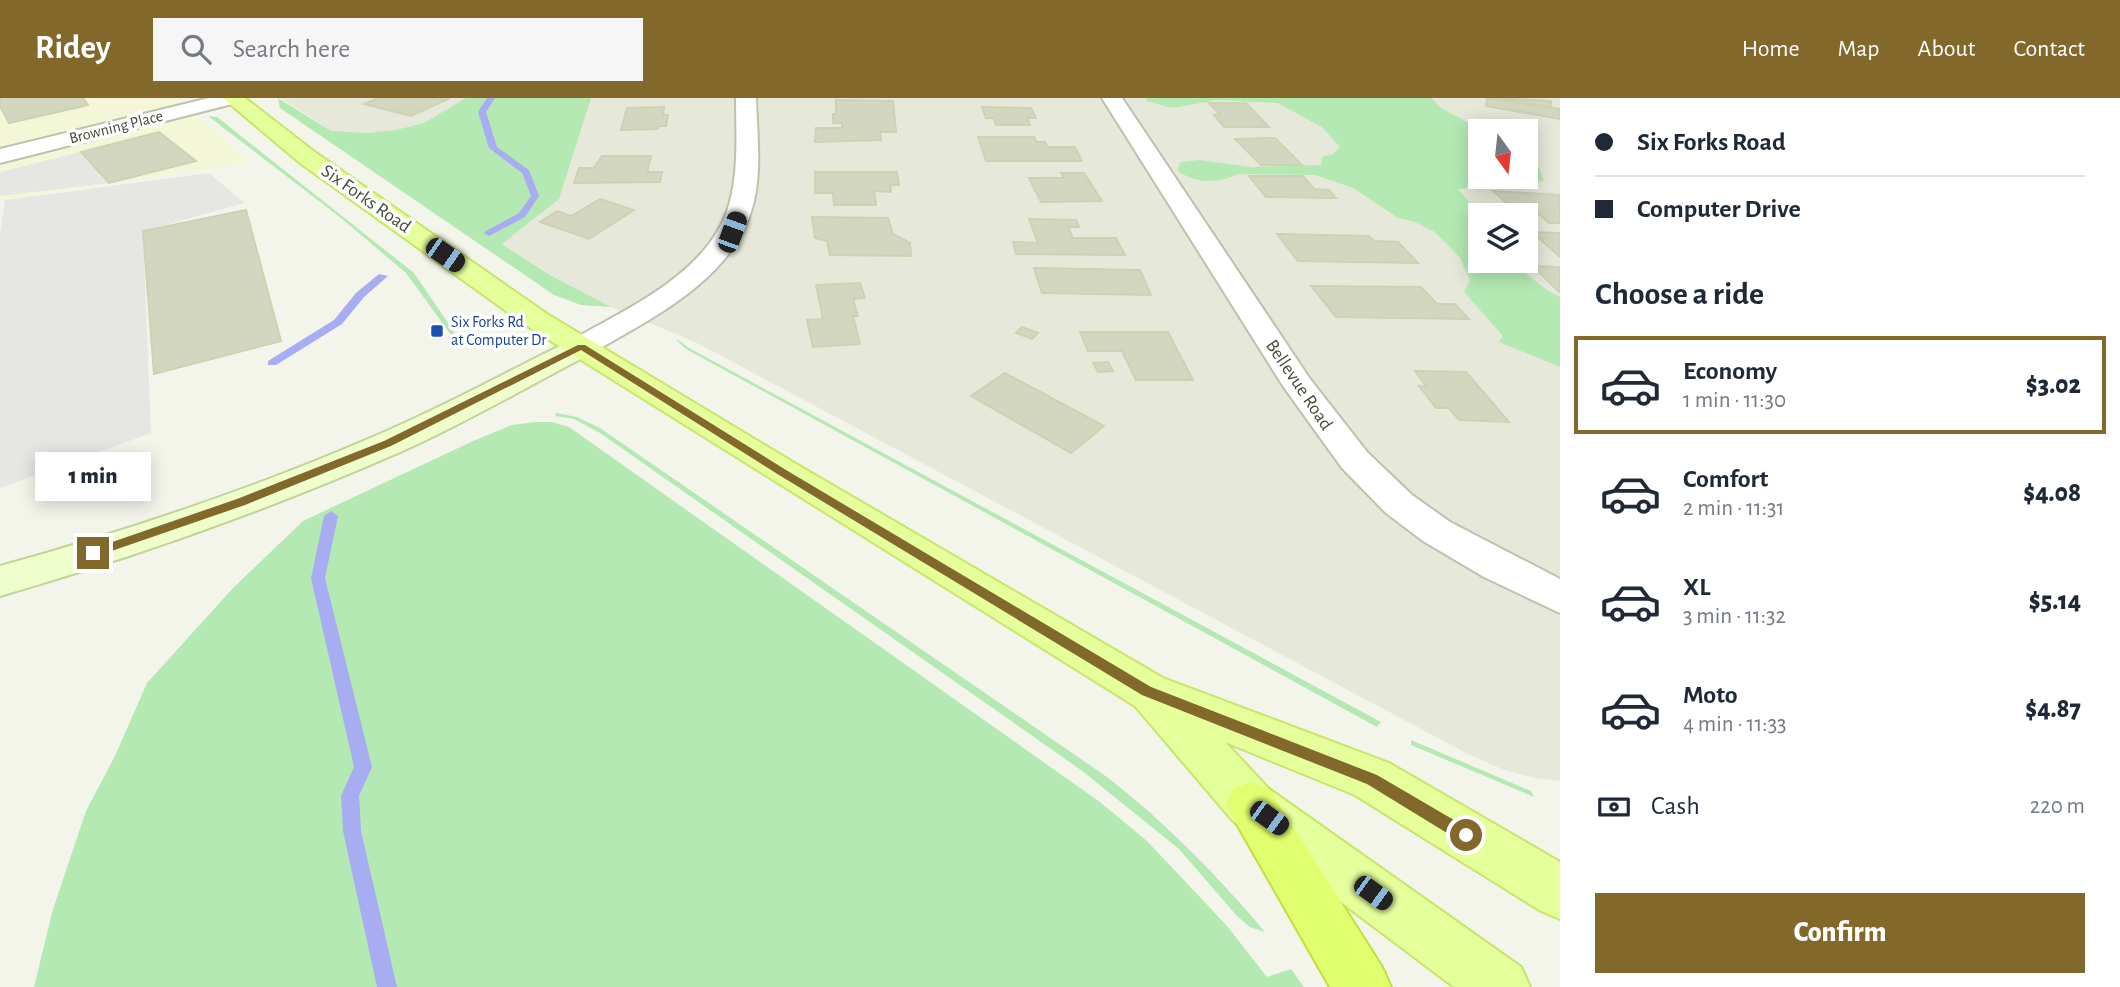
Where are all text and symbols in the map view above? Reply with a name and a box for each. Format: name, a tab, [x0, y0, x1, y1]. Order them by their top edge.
search box	[153, 18, 643, 81]
icon: search	[177, 30, 215, 68]
text: Ridey	[35, 32, 111, 65]
text: Search here	[233, 36, 350, 62]
text: Home	[1742, 37, 1800, 61]
text: Map	[1838, 37, 1880, 61]
text: About	[1918, 37, 1975, 61]
text: Contact	[2013, 37, 2085, 61]
street label: Browning Place	[67, 108, 165, 146]
north arrow	[1468, 119, 1538, 189]
map controls	[1468, 119, 1538, 273]
text: Six Forks Road	[1637, 129, 1786, 155]
street label: Six Forks Road	[318, 161, 414, 237]
text: Computer Drive	[1637, 196, 1801, 222]
button: layers	[1468, 203, 1538, 273]
car	[715, 209, 750, 255]
car	[422, 234, 469, 276]
text: Choose a ride	[1595, 278, 1764, 310]
place label: Six Forks Rd at Computer Dr	[451, 314, 547, 348]
marker: Six Forks Rd at Computer Dr	[429, 323, 445, 339]
street label: Bellevue Road	[1262, 336, 1336, 434]
icon: car	[1599, 354, 1662, 417]
text: Economy	[1683, 358, 1777, 384]
text: $3.02	[2026, 372, 2081, 398]
text: 1 min · 11:30	[1683, 389, 1786, 412]
callout: 1 min	[35, 452, 151, 500]
icon: car	[1599, 462, 1662, 525]
text: 1 min	[69, 465, 117, 488]
text: Comfort	[1683, 466, 1768, 492]
text: $4.08	[2023, 480, 2081, 506]
text: 2 min · 11:31	[1683, 497, 1784, 520]
route end	[77, 537, 109, 569]
icon: car	[1599, 570, 1662, 633]
text: XL	[1683, 574, 1710, 600]
text: $5.14	[2029, 588, 2081, 614]
text: 3 min · 11:32	[1683, 605, 1786, 628]
icon: car	[1599, 678, 1662, 741]
text: Moto	[1683, 682, 1738, 708]
text: $4.87	[2025, 696, 2081, 722]
text: 4 min · 11:33	[1683, 713, 1787, 736]
icon: cash	[1595, 788, 1633, 826]
text: Cash	[1651, 793, 1700, 819]
text: 220 m	[2030, 795, 2085, 818]
car	[1246, 797, 1293, 839]
route start	[1450, 819, 1482, 851]
car	[1350, 872, 1397, 914]
button: Confirm	[1595, 893, 2085, 973]

